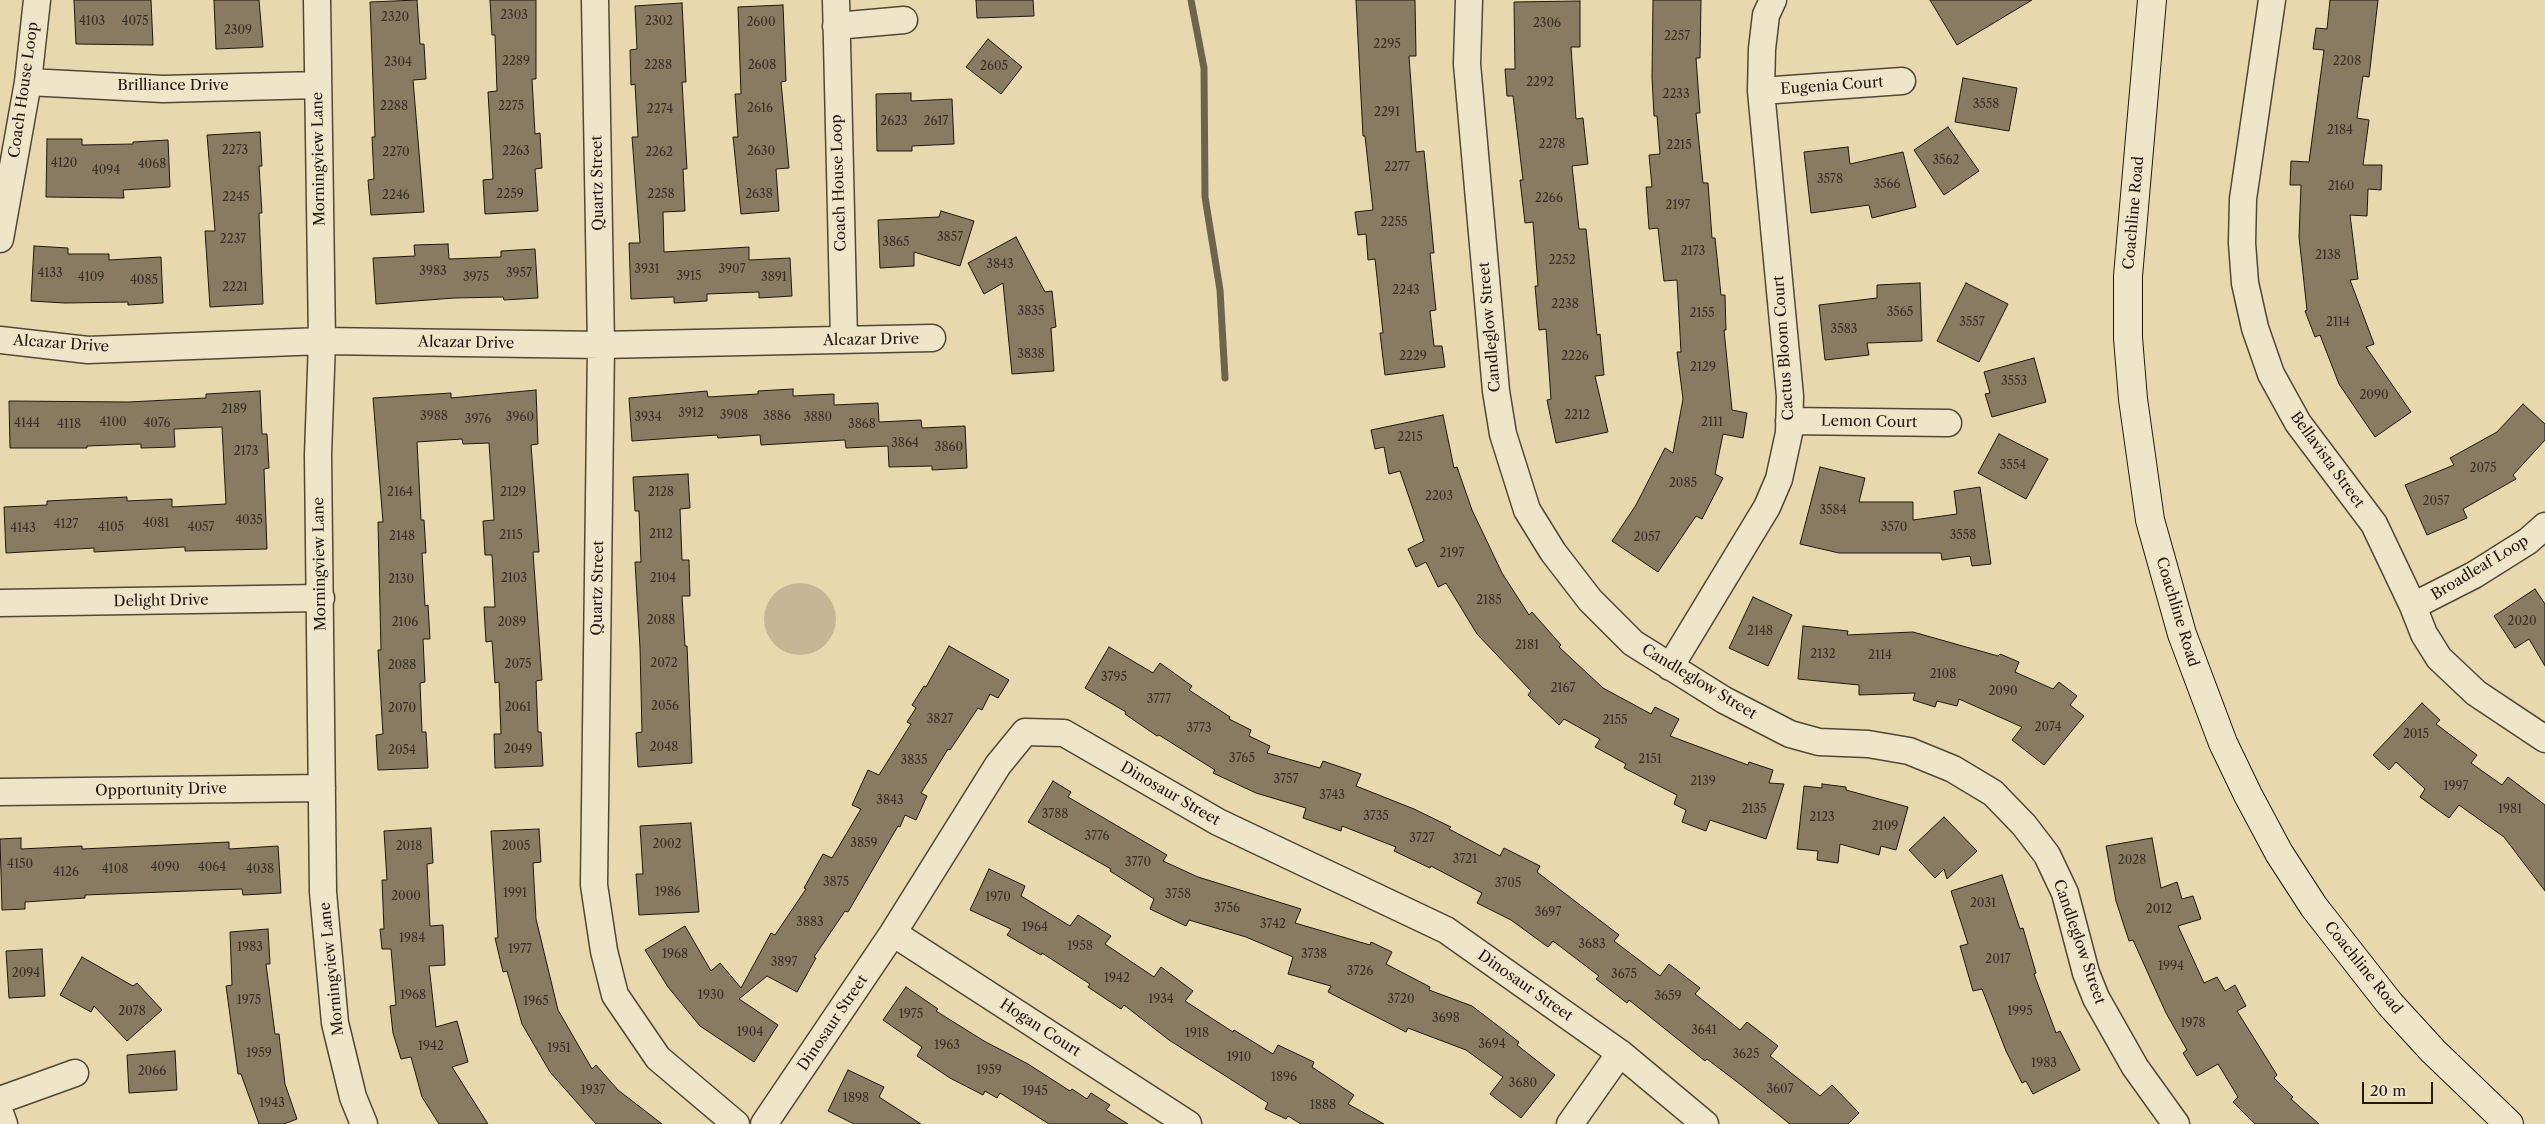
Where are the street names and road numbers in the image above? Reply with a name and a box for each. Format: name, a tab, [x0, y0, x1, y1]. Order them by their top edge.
street label: Coach House Loop	[6, 21, 42, 159]
street label: Eugenia Court	[1780, 73, 1884, 99]
street label: Brilliance Drive	[117, 77, 229, 95]
street label: Morningview Lane	[309, 92, 329, 226]
street label: Coach House Loop	[828, 114, 850, 252]
street label: Quartz Street	[588, 135, 608, 231]
street label: Coachline Road	[2120, 156, 2148, 270]
street label: Candleglow Street	[1475, 261, 1505, 393]
street label: Cactus Bloom Court	[1770, 275, 1798, 421]
street label: Alcazar Drive	[823, 330, 919, 350]
street label: Alcazar Drive	[12, 332, 110, 356]
street label: Alcazar Drive	[418, 333, 514, 353]
street label: Bellavista Street	[2286, 409, 2368, 511]
street label: Lemon Court	[1821, 412, 1917, 432]
street label: Morningview Lane	[310, 497, 330, 631]
street label: Broadleaf Loop	[2428, 532, 2532, 604]
street label: Quartz Street	[588, 540, 608, 636]
street label: Coachline Road	[2152, 555, 2202, 669]
street label: Delight Drive	[113, 591, 209, 611]
street label: Candleglow Street	[1638, 641, 1760, 723]
street label: Dinosaur Street	[1117, 758, 1223, 830]
street label: Opportunity Drive	[95, 780, 227, 800]
street label: Candleglow Street	[2049, 877, 2109, 1007]
street label: Morningview Lane	[316, 901, 348, 1037]
street label: Coachline Road	[2320, 918, 2406, 1018]
street label: Dinosaur Street	[1474, 947, 1576, 1025]
street label: Dinosaur Street	[794, 972, 872, 1074]
street label: Hogan Court	[996, 995, 1084, 1061]

